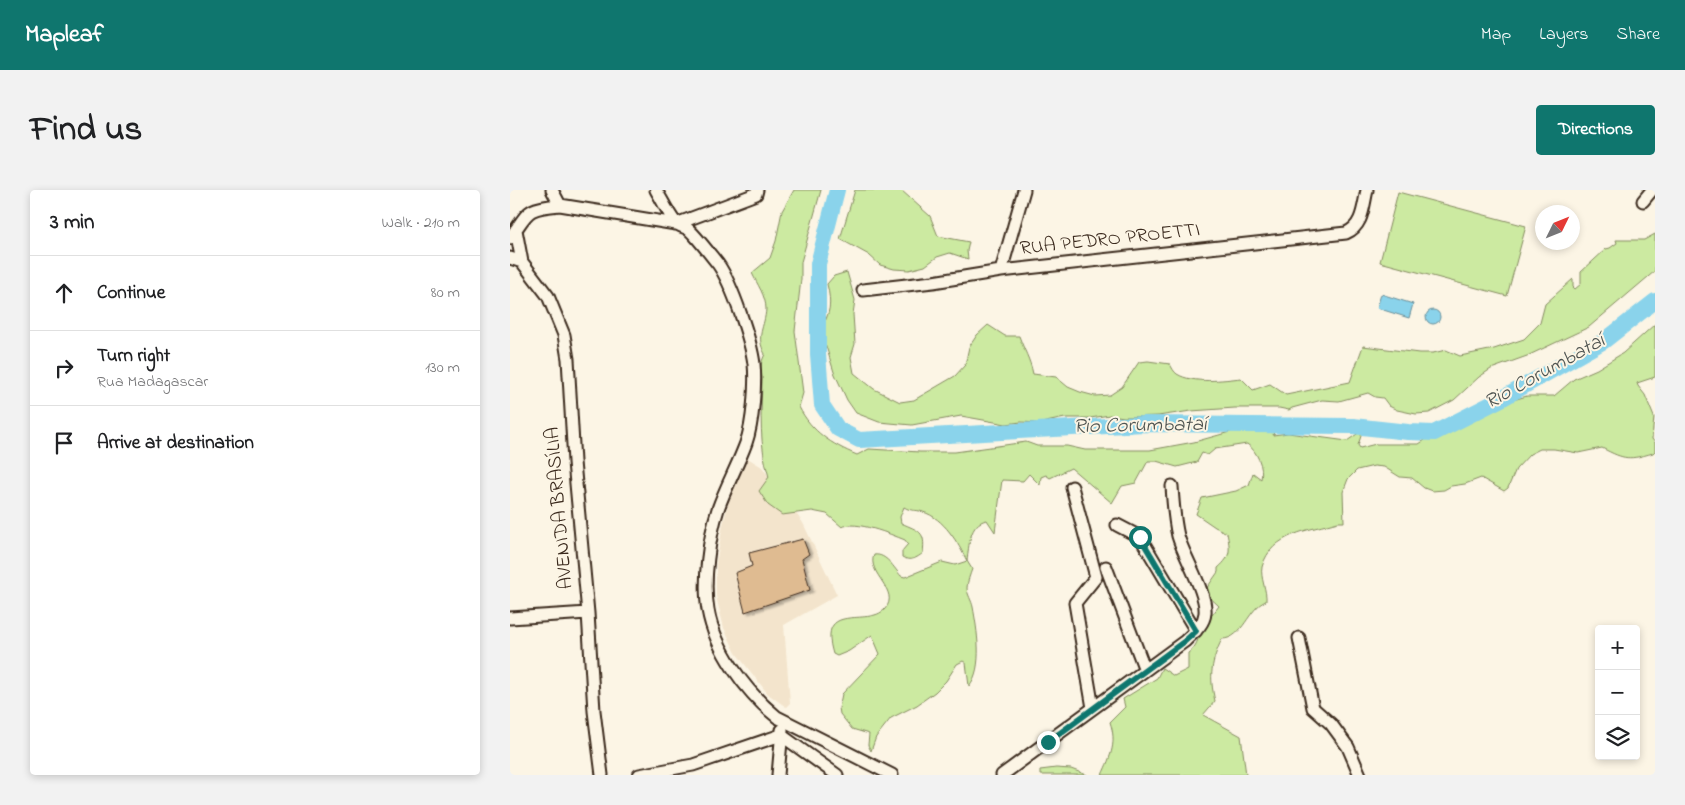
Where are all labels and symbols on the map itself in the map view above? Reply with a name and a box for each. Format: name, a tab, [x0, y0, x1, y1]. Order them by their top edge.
north arrow	[1535, 205, 1580, 250]
street label: RUA PEDRO PROETTI	[1019, 216, 1201, 264]
water label: Rio Corumbataí	[1479, 325, 1613, 417]
water label: Rio Corumbataí	[1073, 410, 1210, 442]
street label: AVENIDA BRASÍLIA	[538, 426, 582, 590]
route start	[1129, 526, 1152, 549]
route end	[1037, 731, 1060, 754]

